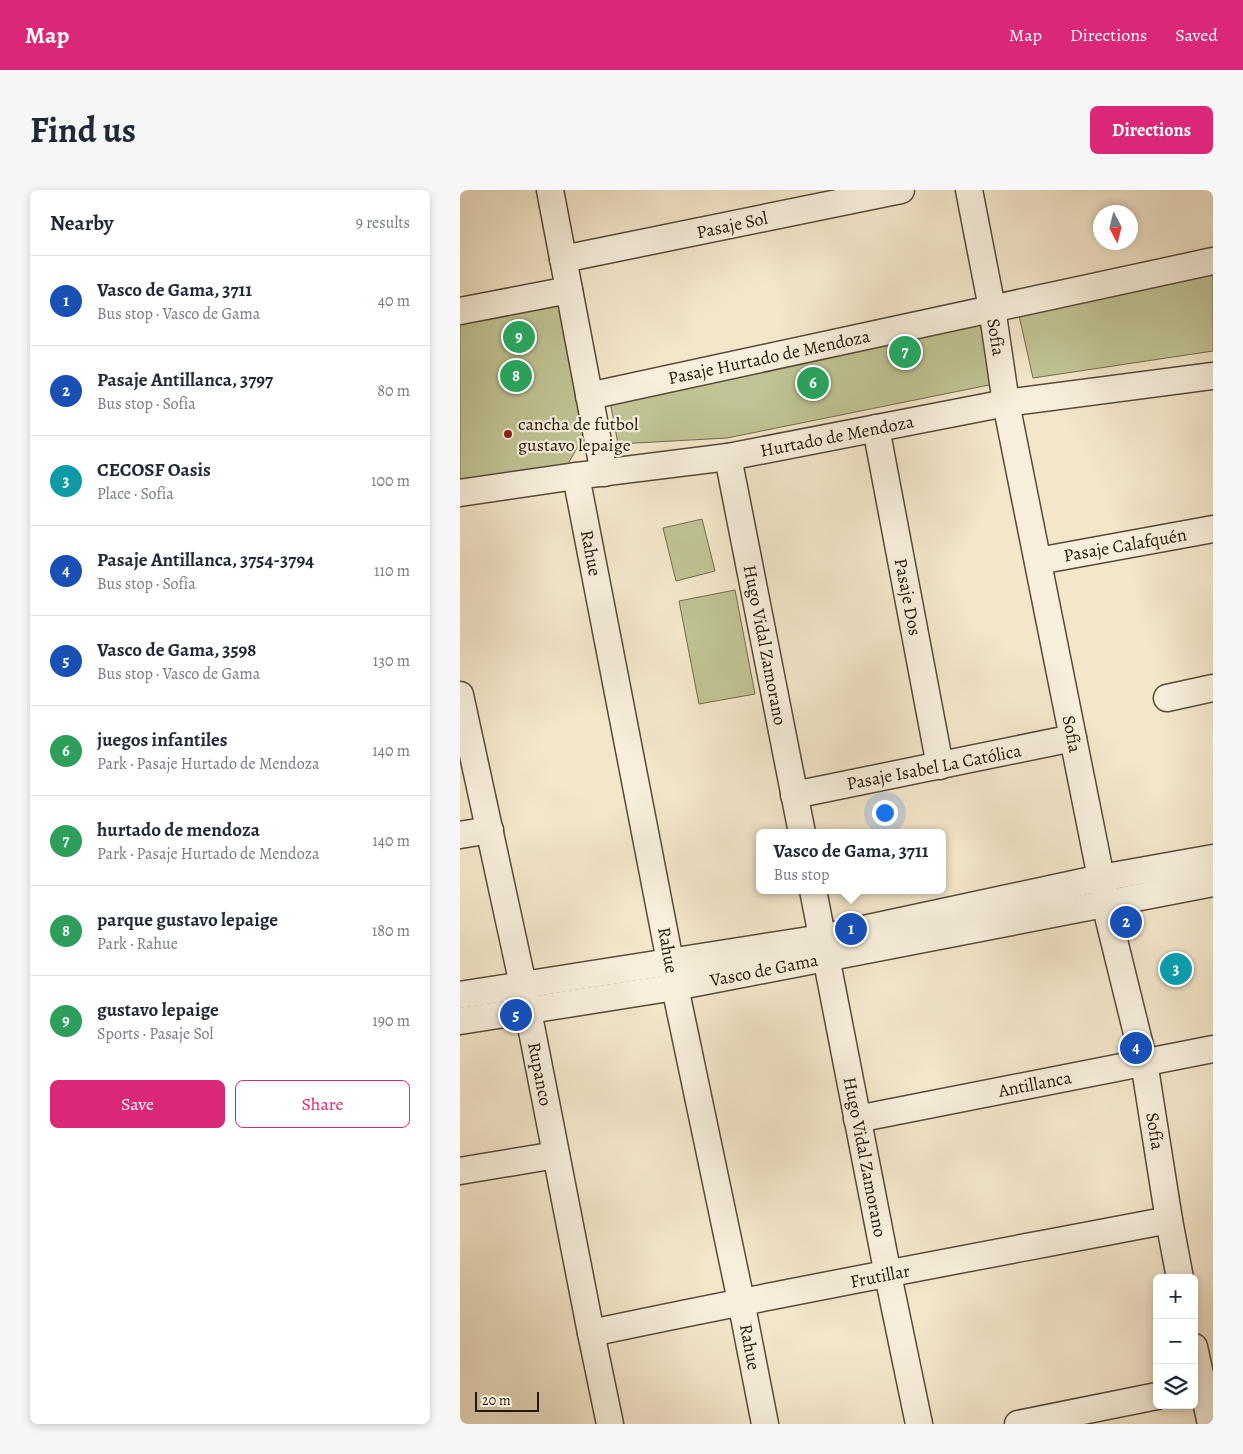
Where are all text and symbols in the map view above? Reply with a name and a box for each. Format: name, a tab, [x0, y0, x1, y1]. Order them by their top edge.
text: Map	[25, 19, 69, 51]
text: Map	[1009, 23, 1042, 47]
text: Directions	[1070, 23, 1147, 47]
text: Saved	[1175, 23, 1218, 47]
text: Find us	[30, 106, 136, 154]
button: Directions	[1090, 106, 1213, 154]
north arrow	[1093, 205, 1138, 250]
street label: Pasaje Sol	[694, 206, 770, 244]
text: Nearby	[50, 209, 113, 237]
text: 9 results	[356, 212, 410, 234]
text: Vasco de Gama, 3711	[97, 277, 252, 303]
text: 1	[63, 290, 69, 312]
text: 40 m	[378, 290, 410, 312]
text: Bus stop · Vasco de Gama	[97, 303, 260, 325]
street label: Sofía	[981, 317, 1011, 358]
pin: 9	[503, 318, 535, 356]
street label: Pasaje Hurtado de Mendoza	[666, 324, 873, 390]
pin: 7	[889, 333, 921, 371]
pin: 8	[500, 357, 532, 395]
pin: 6	[797, 364, 829, 402]
text: Pasaje Antillanca, 3797	[97, 367, 273, 393]
text: 2	[62, 380, 70, 402]
text: 80 m	[377, 380, 410, 402]
text: Bus stop · Sofía	[97, 393, 196, 415]
street label: Hurtado de Mendoza	[758, 409, 917, 463]
place label: cancha de futbol gustavo lepaige	[518, 412, 639, 457]
marker: cancha de futbol gustavo lepaige	[502, 428, 514, 440]
text: CECOSF Oasis	[97, 457, 211, 483]
text: 3	[63, 470, 69, 492]
text: 100 m	[371, 470, 410, 492]
text: Place · Sofía	[97, 483, 174, 505]
street label: Pasaje Calafquén	[1062, 522, 1189, 568]
street label: Rahue	[575, 528, 607, 578]
text: Pasaje Antillanca, 3754-3794	[97, 547, 314, 573]
street label: Pasaje Dos	[889, 556, 927, 638]
text: 4	[62, 560, 70, 582]
text: 110 m	[374, 560, 410, 582]
street label: Hugo Vidal Zamorano	[738, 563, 792, 727]
text: Bus stop · Sofía	[97, 573, 196, 595]
text: Vasco de Gama, 3598	[97, 637, 257, 663]
text: 5	[63, 650, 69, 672]
text: 130 m	[373, 650, 410, 672]
text: Bus stop · Vasco de Gama	[97, 663, 260, 685]
street label: Sofía	[1057, 713, 1087, 755]
text: juegos infantiles	[97, 727, 227, 753]
street label: Pasaje Isabel La Católica	[845, 738, 1024, 796]
text: 6	[62, 740, 70, 762]
text: 140 m	[372, 740, 410, 762]
text: Park · Pasaje Hurtado de Mendoza	[97, 753, 320, 775]
your location	[872, 800, 898, 826]
text: hurtado de mendoza	[97, 817, 260, 843]
popup	[756, 829, 946, 894]
text: 7	[63, 830, 69, 852]
text: 140 m	[372, 830, 410, 852]
text: Vasco de Gama, 3711	[773, 838, 929, 864]
text: Park · Pasaje Hurtado de Mendoza	[97, 843, 320, 865]
text: Bus stop	[773, 864, 829, 886]
pin: 2	[1110, 903, 1142, 941]
text: parque gustavo lepaige	[97, 907, 278, 933]
pin: 1	[835, 910, 867, 948]
text: 8	[62, 920, 70, 942]
text: 180 m	[372, 920, 410, 942]
street label: Rahue	[652, 925, 684, 975]
text: Park · Rahue	[97, 933, 178, 955]
street label: Vasco de Gama	[707, 948, 821, 992]
pin: 3	[1160, 950, 1192, 988]
pin: 5	[500, 996, 532, 1034]
text: gustavo lepaige	[97, 997, 219, 1023]
text: 9	[62, 1010, 70, 1032]
text: 190 m	[372, 1010, 410, 1032]
text: Sports · Pasaje Sol	[97, 1023, 213, 1045]
pin: 4	[1120, 1029, 1152, 1067]
street label: Rupanco	[522, 1040, 558, 1108]
street label: Antillanca	[995, 1065, 1074, 1103]
street label: Hugo Vidal Zamorano	[838, 1075, 892, 1239]
button: Save	[50, 1080, 225, 1128]
button: Share	[235, 1080, 410, 1128]
street label: Sofía	[1140, 1111, 1170, 1152]
street label: Frutillar	[848, 1258, 912, 1294]
map controls	[1153, 1274, 1198, 1409]
button: +	[1153, 1274, 1198, 1319]
button: −	[1153, 1319, 1198, 1364]
street label: Rahue	[734, 1322, 766, 1372]
button: layers	[1153, 1364, 1198, 1409]
scale bar	[475, 1389, 539, 1412]
text: 20 m	[482, 1391, 511, 1410]

